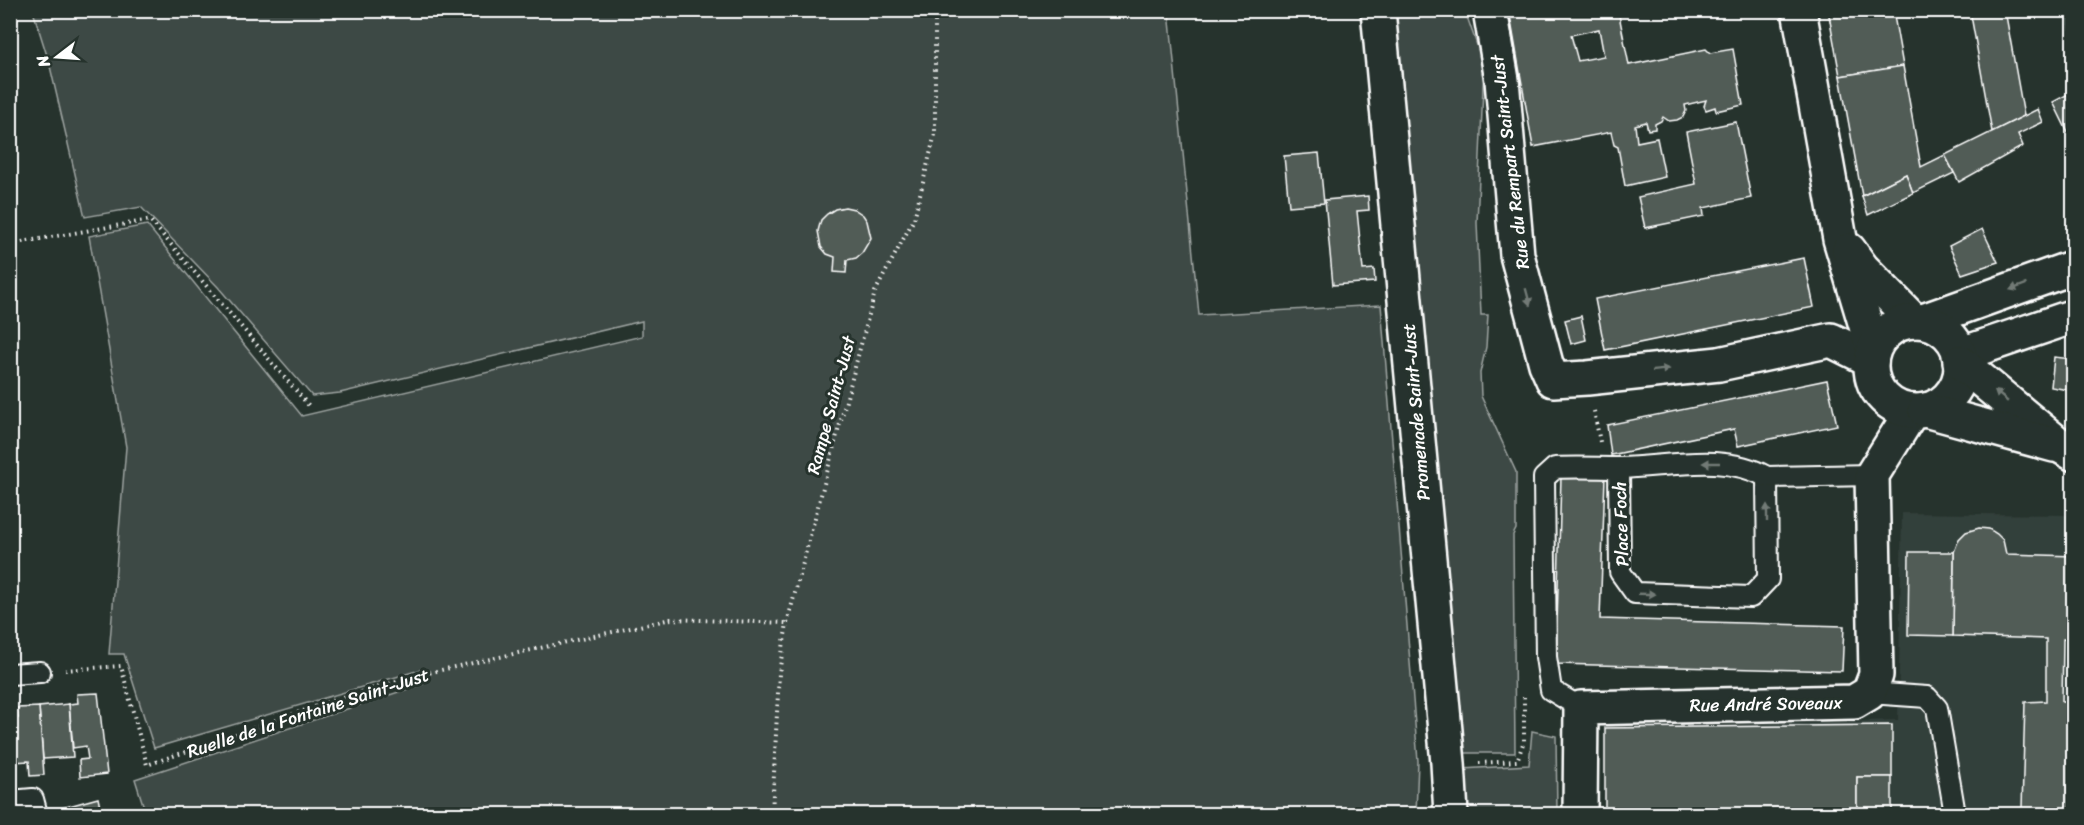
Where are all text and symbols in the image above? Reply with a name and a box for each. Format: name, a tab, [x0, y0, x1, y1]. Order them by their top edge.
north arrow	[27, 27, 87, 87]
text: N	[27, 51, 59, 72]
street label: Rue du Rempart Saint-Just	[1481, 52, 1539, 271]
one-way arrow	[2009, 282, 2027, 292]
one-way arrow	[1524, 288, 1534, 306]
street label: Promenade Saint-Just	[1392, 322, 1440, 502]
street label: Rampe Saint-Just	[797, 331, 865, 478]
one-way arrow	[1651, 365, 1670, 375]
one-way arrow	[1994, 390, 2009, 403]
one-way arrow	[1702, 459, 1721, 468]
street label: Place Foch	[1604, 481, 1638, 567]
one-way arrow	[1762, 503, 1772, 522]
one-way arrow	[1637, 589, 1656, 598]
street label: Ruelle de la Fontaine Saint-Just	[183, 659, 434, 767]
street label: Rue André Soveaux	[1689, 687, 1843, 721]

